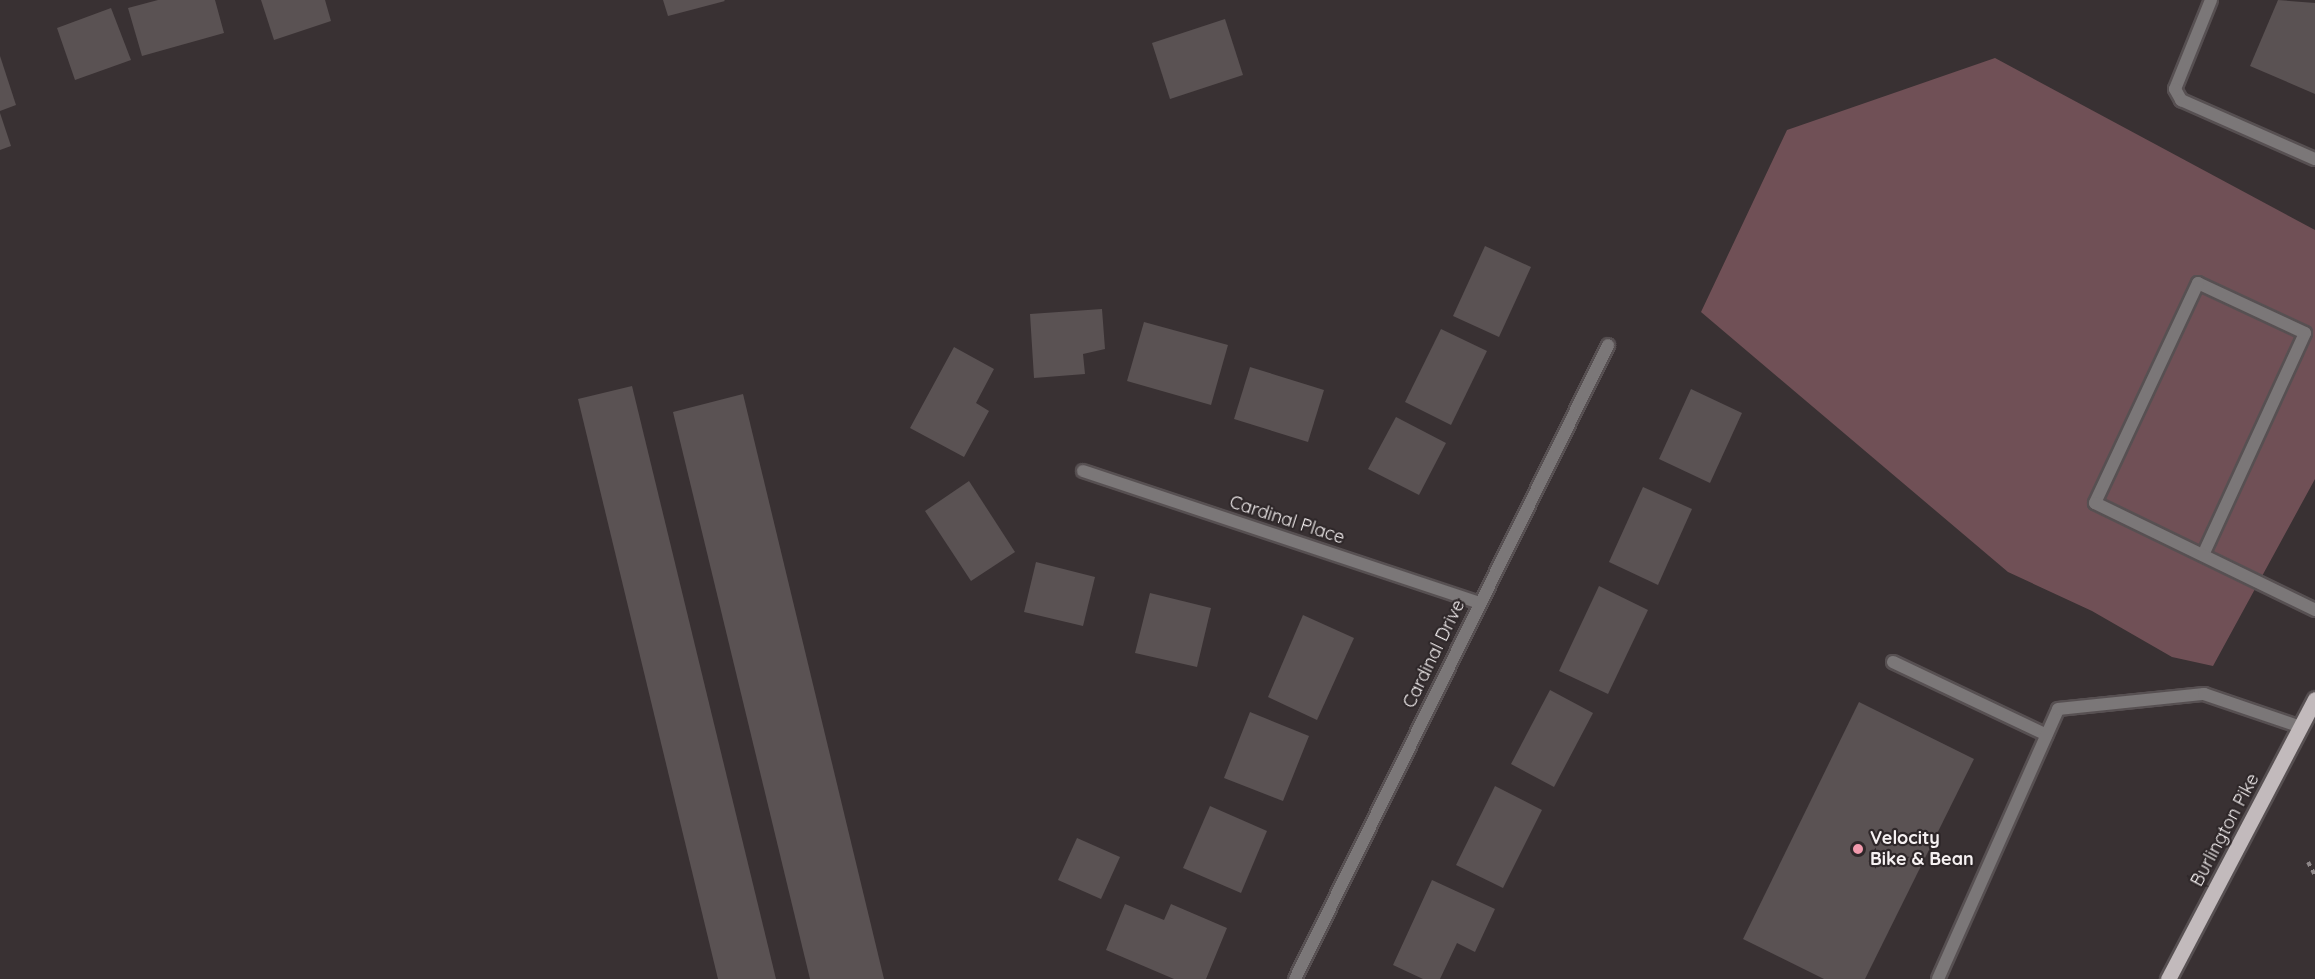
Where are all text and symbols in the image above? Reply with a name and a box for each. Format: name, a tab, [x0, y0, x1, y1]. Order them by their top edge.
street label: Cardinal Place	[1227, 491, 1347, 549]
street label: Cardinal Drive	[1399, 596, 1469, 712]
street label: Burlington Pike	[2186, 770, 2264, 890]
place label: Velocity Bike & Bean	[1870, 828, 1974, 870]
marker: Velocity Bike & Bean	[1851, 842, 1865, 856]

